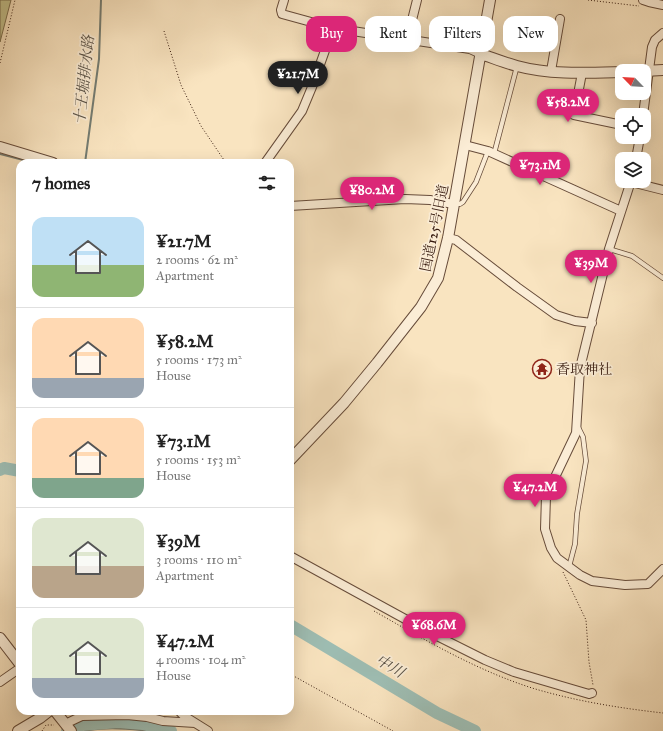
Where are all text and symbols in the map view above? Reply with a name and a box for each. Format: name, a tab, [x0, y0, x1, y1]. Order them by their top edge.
chip: Buy	[306, 16, 357, 52]
chip: Rent	[365, 16, 421, 52]
chip: Filters	[429, 16, 495, 52]
chip: New	[503, 16, 558, 52]
water label: 十王堀排水路	[70, 33, 98, 126]
pin: ¥21.7M	[265, 61, 331, 95]
north arrow	[615, 64, 651, 100]
map controls	[615, 64, 651, 188]
text: ¥21.7M	[277, 66, 319, 82]
pin: ¥58.2M	[535, 89, 601, 123]
text: ¥58.2M	[546, 94, 590, 110]
button: locate	[615, 108, 651, 144]
pin: ¥73.1M	[507, 152, 573, 186]
button: layers	[615, 152, 651, 188]
text: ¥73.1M	[519, 157, 561, 173]
icon: filters	[256, 172, 278, 194]
text: 7 homes	[32, 173, 90, 194]
pin: ¥80.2M	[339, 177, 405, 211]
text: ¥80.2M	[349, 182, 395, 198]
street label: 国道125号旧道	[417, 183, 452, 273]
text: ¥21.7M	[156, 231, 211, 252]
icon: home	[64, 233, 112, 281]
pin: ¥39M	[567, 250, 615, 284]
text: 2 rooms · 62 m²	[156, 252, 238, 268]
text: ¥39M	[574, 255, 608, 271]
text: Apartment	[156, 268, 214, 284]
text: ¥58.2M	[156, 331, 214, 352]
icon: home	[64, 334, 112, 382]
text: 5 rooms · 173 m²	[156, 352, 242, 368]
temple icon: 香取神社	[531, 358, 553, 380]
place label: 香取神社	[556, 361, 612, 378]
text: House	[156, 368, 191, 384]
text: ¥73.1M	[156, 431, 211, 452]
icon: home	[64, 434, 112, 482]
text: 5 rooms · 153 m²	[156, 452, 241, 468]
text: House	[156, 468, 191, 484]
pin: ¥47.2M	[502, 474, 568, 508]
text: ¥47.2M	[513, 479, 557, 495]
text: ¥39M	[156, 531, 201, 552]
icon: home	[64, 534, 112, 582]
text: 3 rooms · 110 m²	[156, 552, 241, 568]
text: Apartment	[156, 568, 214, 584]
pin: ¥68.6M	[401, 612, 467, 646]
text: ¥68.6M	[412, 617, 456, 633]
text: ¥47.2M	[156, 631, 214, 652]
icon: home	[64, 634, 112, 682]
water label: 中川	[373, 651, 409, 682]
text: 4 rooms · 104 m²	[156, 652, 246, 668]
text: House	[156, 668, 191, 684]

